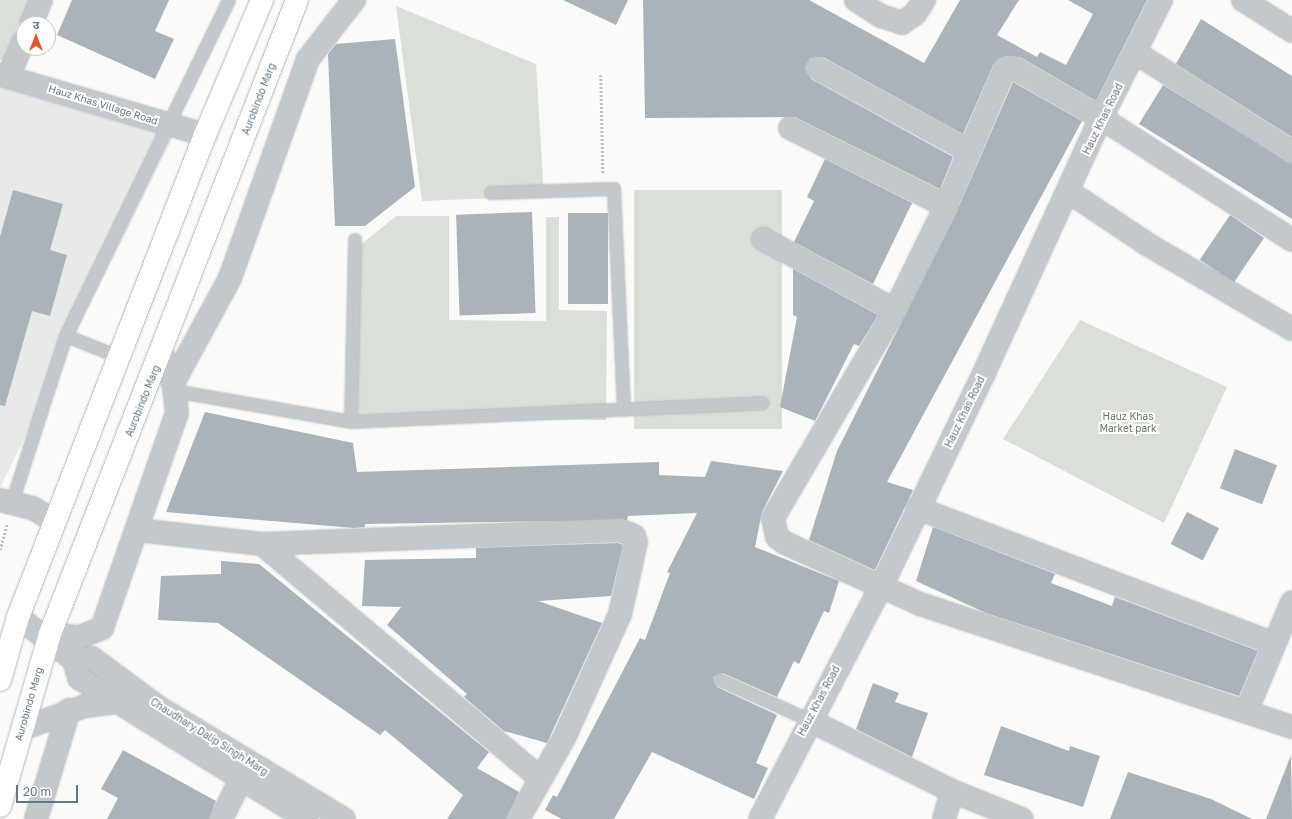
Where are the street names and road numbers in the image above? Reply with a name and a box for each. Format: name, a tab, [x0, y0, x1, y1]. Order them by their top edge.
street label: Aurobindo Marg	[240, 61, 278, 137]
street label: Hauz Khas Road	[1081, 81, 1125, 157]
street label: Hauz Khas Village Road	[47, 83, 159, 127]
street label: Aurobindo Marg	[123, 363, 163, 439]
street label: Hauz Khas Road	[943, 374, 987, 450]
street label: Hauz Khas Road	[795, 664, 843, 738]
street label: Aurobindo Marg	[13, 666, 45, 742]
street label: Chaudhary Dalip Singh Marg	[148, 696, 270, 778]

